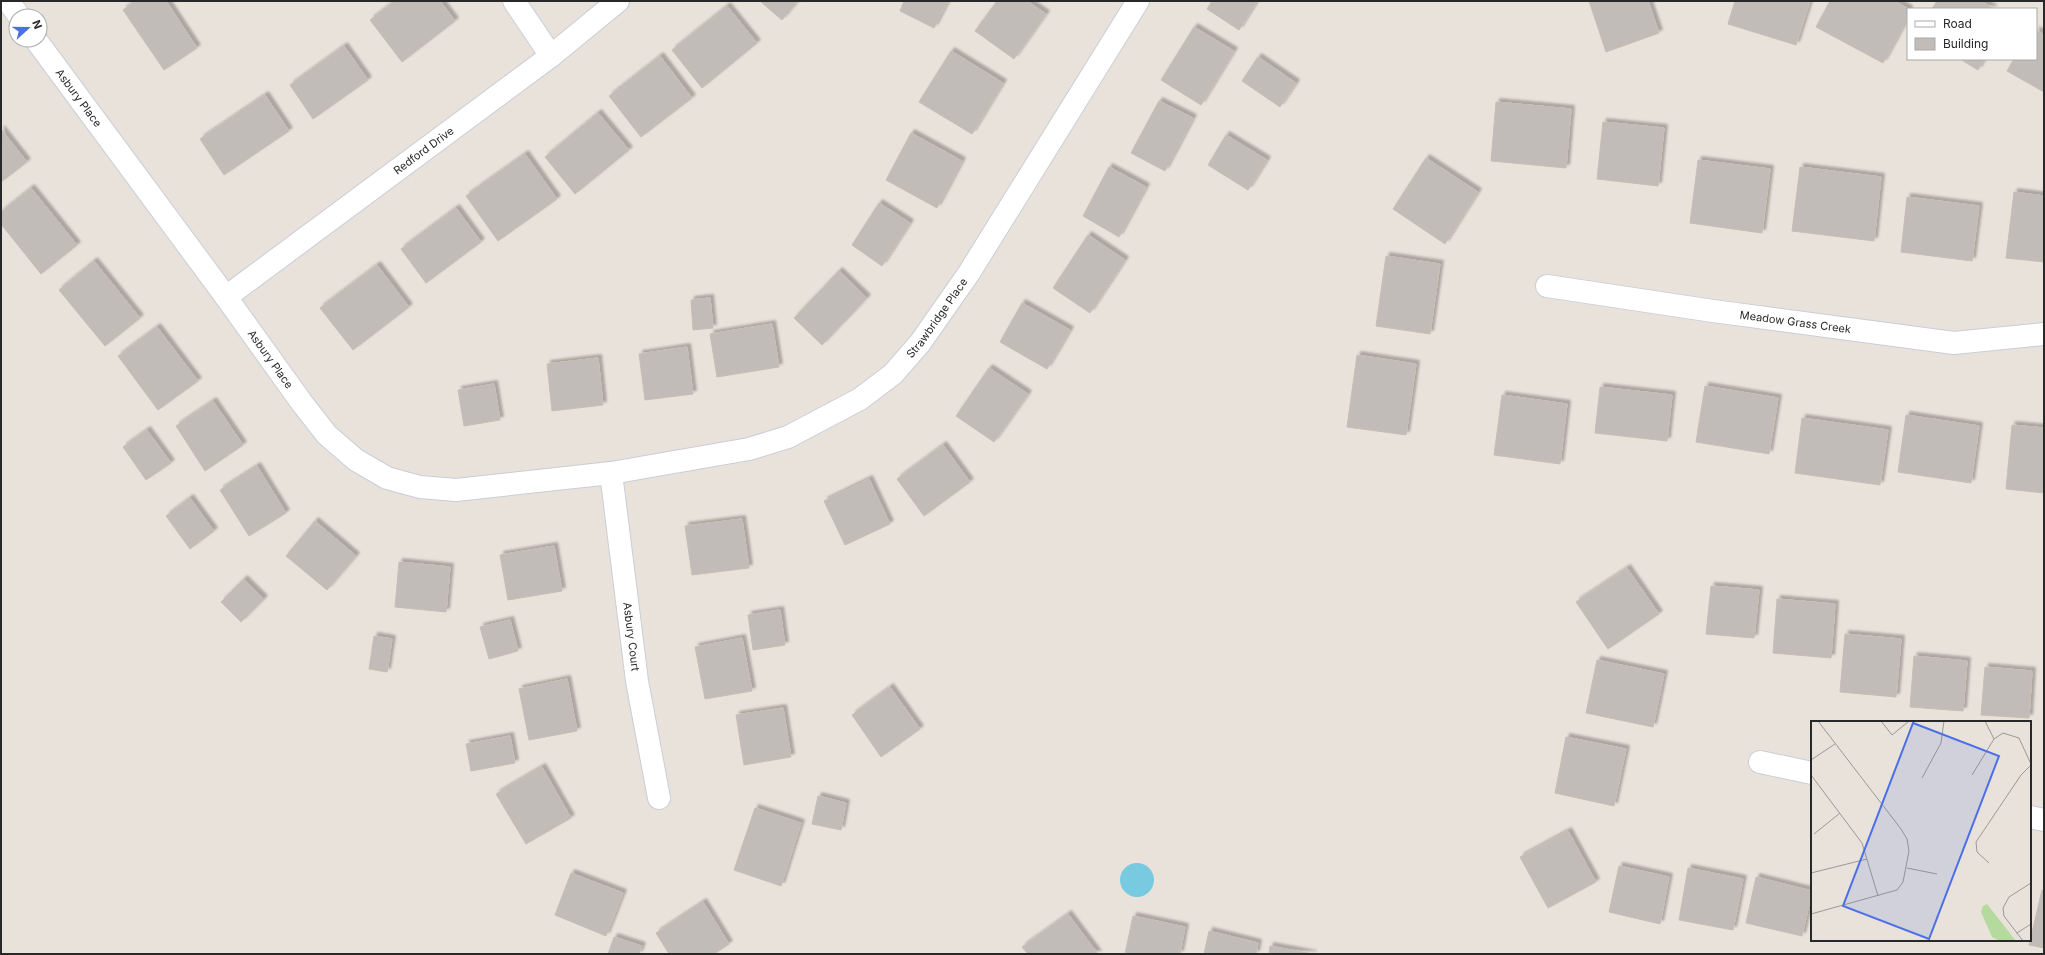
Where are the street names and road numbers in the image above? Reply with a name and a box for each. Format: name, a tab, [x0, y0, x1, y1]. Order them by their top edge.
street label: Asbury Place	[53, 66, 105, 130]
street label: Redford Drive	[391, 124, 457, 177]
street label: Strawbridge Place	[903, 275, 970, 361]
street label: Meadow Grass Creek	[1739, 308, 1852, 336]
street label: Asbury Place	[245, 327, 296, 391]
street label: Asbury Court	[620, 601, 643, 672]

